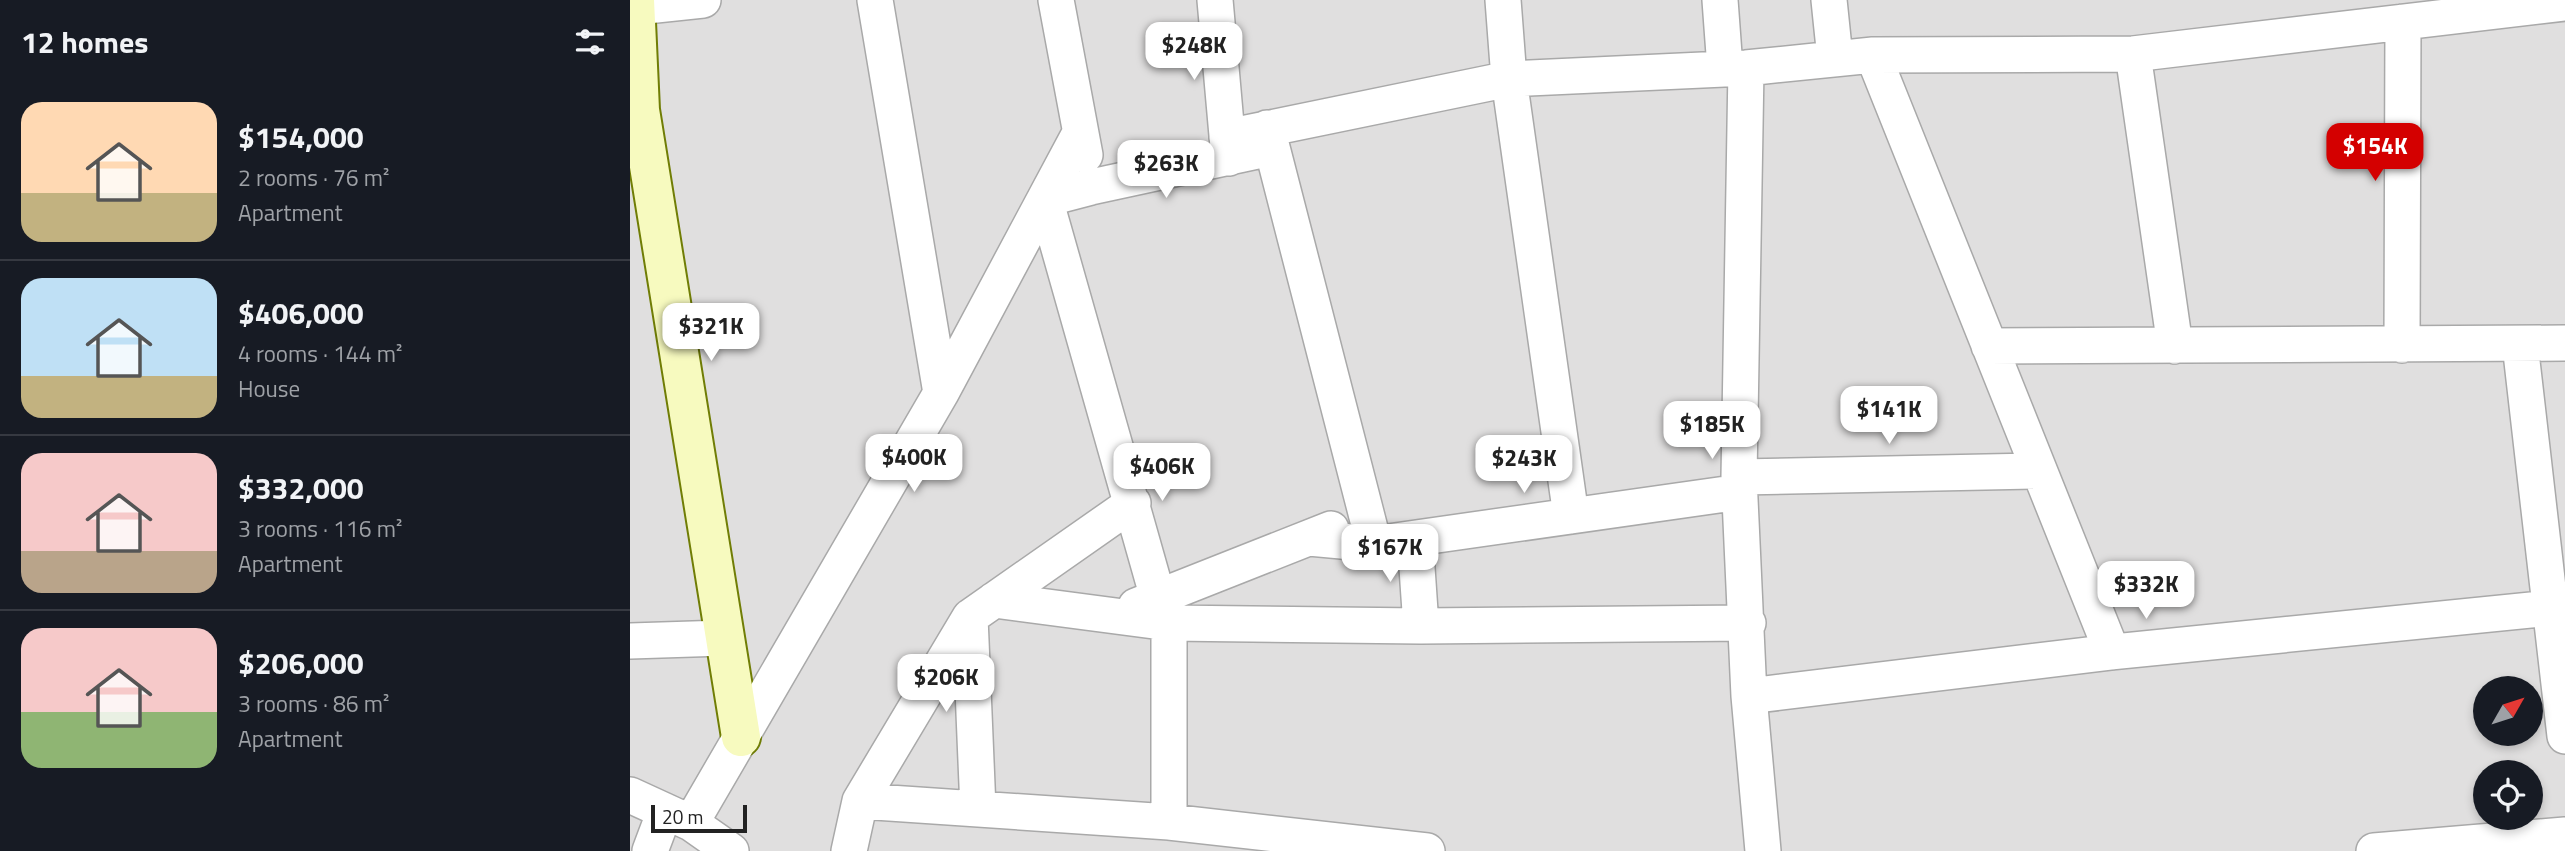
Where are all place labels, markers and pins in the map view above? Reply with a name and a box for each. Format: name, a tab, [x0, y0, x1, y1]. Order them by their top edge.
pin: $248K	[1145, 22, 1243, 82]
pin: $154K	[2326, 124, 2424, 183]
pin: $263K	[1117, 140, 1215, 200]
pin: $321K	[662, 304, 760, 363]
pin: $141K	[1840, 386, 1938, 446]
pin: $185K	[1663, 402, 1761, 461]
pin: $400K	[865, 434, 963, 494]
pin: $243K	[1475, 435, 1573, 495]
pin: $406K	[1113, 444, 1211, 503]
pin: $167K	[1341, 524, 1439, 584]
pin: $332K	[2097, 562, 2195, 621]
pin: $206K	[897, 654, 995, 714]

